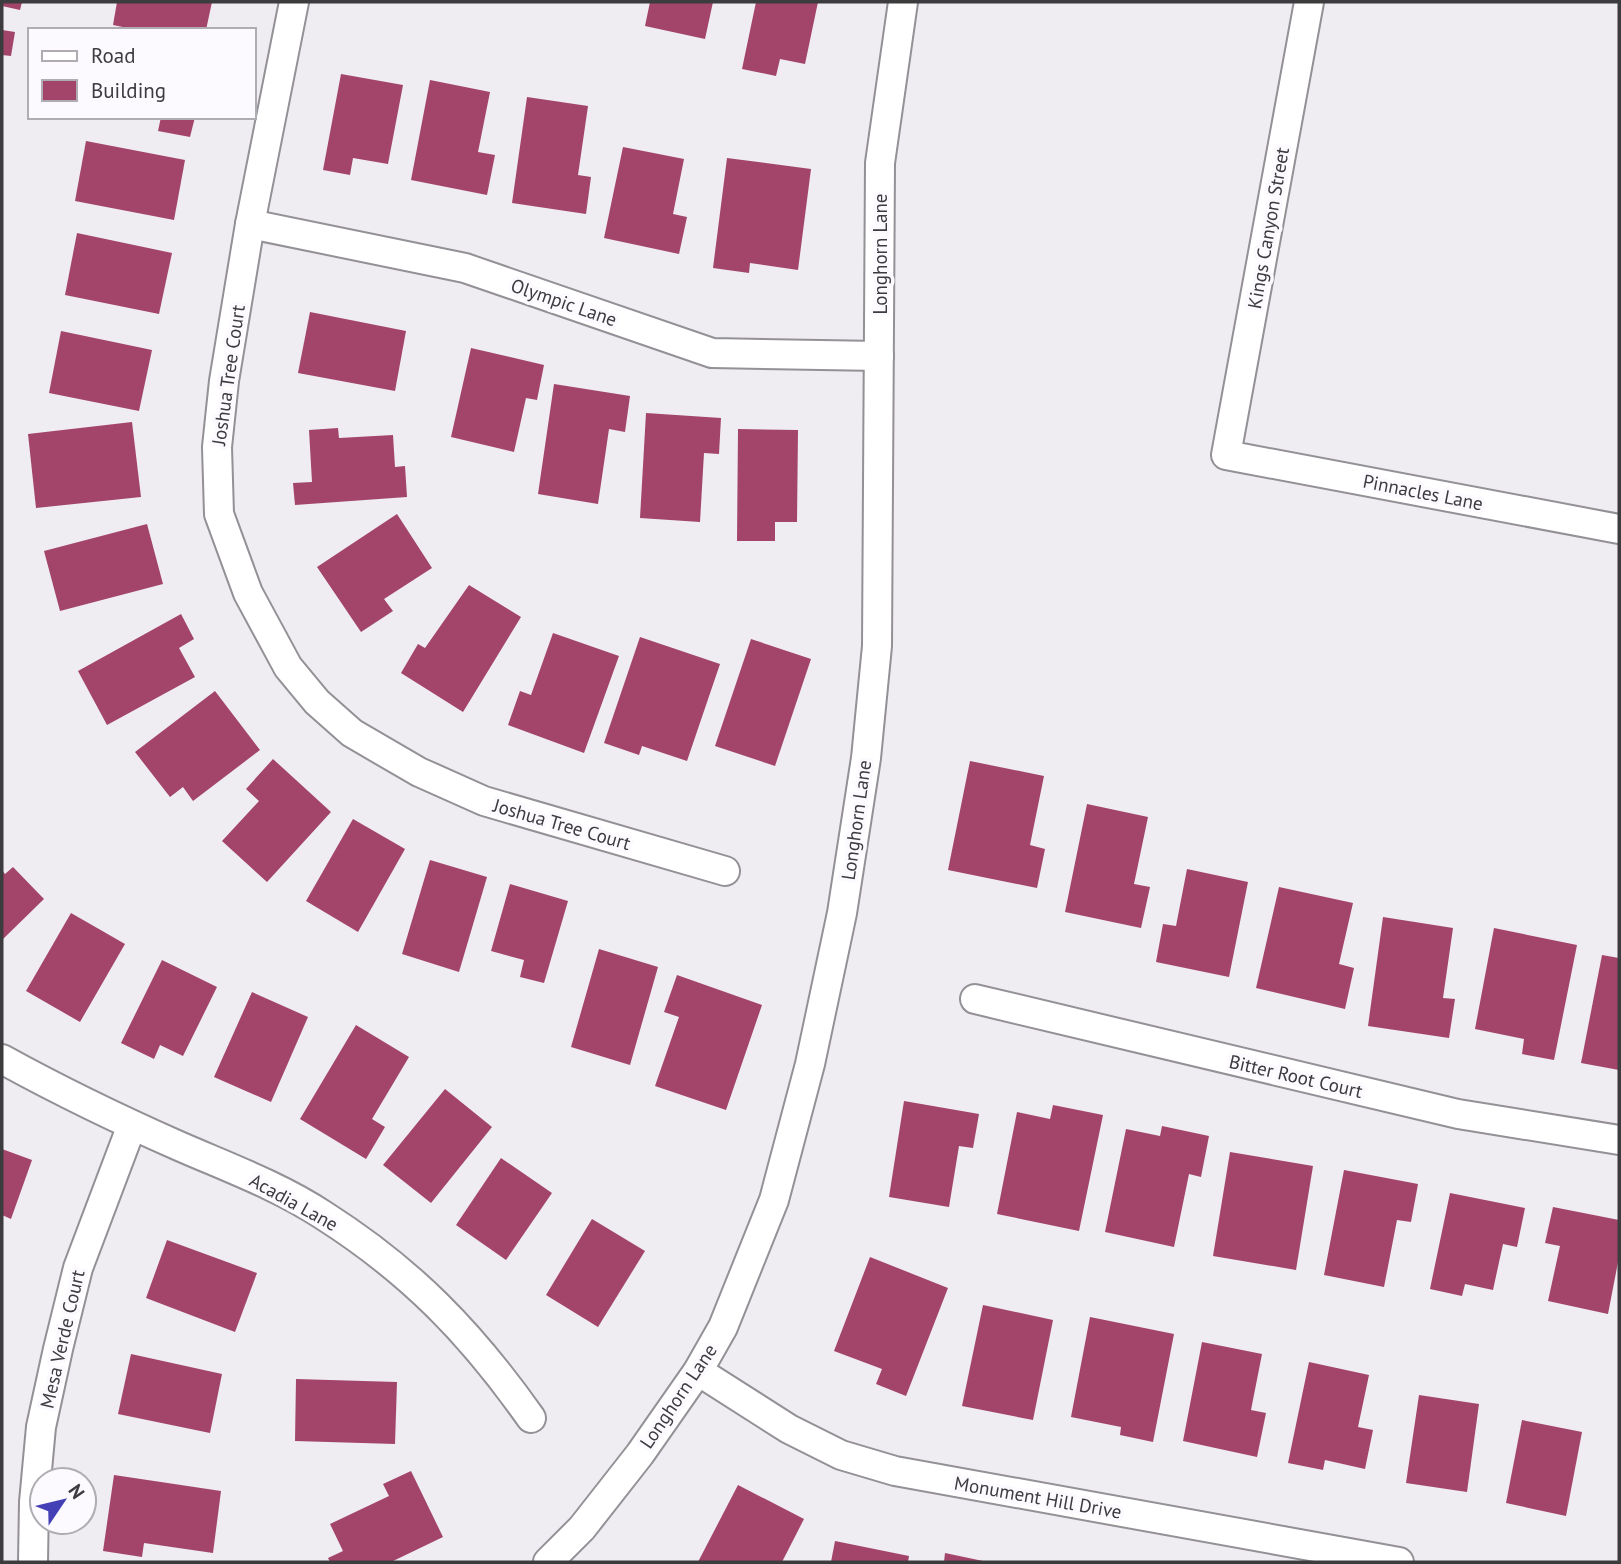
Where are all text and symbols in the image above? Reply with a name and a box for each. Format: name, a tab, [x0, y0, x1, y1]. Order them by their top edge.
legend	[28, 28, 256, 119]
text: Road	[91, 42, 135, 69]
text: Building	[91, 77, 166, 104]
street label: Kings Canyon Street	[1242, 145, 1294, 311]
street label: Longhorn Lane	[868, 194, 892, 314]
street label: Olympic Lane	[508, 273, 620, 331]
street label: Joshua Tree Court	[206, 303, 250, 448]
street label: Pinnacles Lane	[1361, 469, 1485, 515]
street label: Longhorn Lane	[836, 758, 876, 882]
street label: Joshua Tree Court	[490, 793, 634, 855]
street label: Bitter Root Court	[1227, 1049, 1366, 1103]
street label: Acadia Lane	[246, 1168, 342, 1236]
street label: Mesa Verde Court	[34, 1267, 90, 1411]
street label: Longhorn Lane	[634, 1339, 722, 1453]
north arrow	[28, 1466, 98, 1536]
street label: Monument Hill Drive	[952, 1470, 1124, 1524]
text: N	[64, 1479, 90, 1503]

